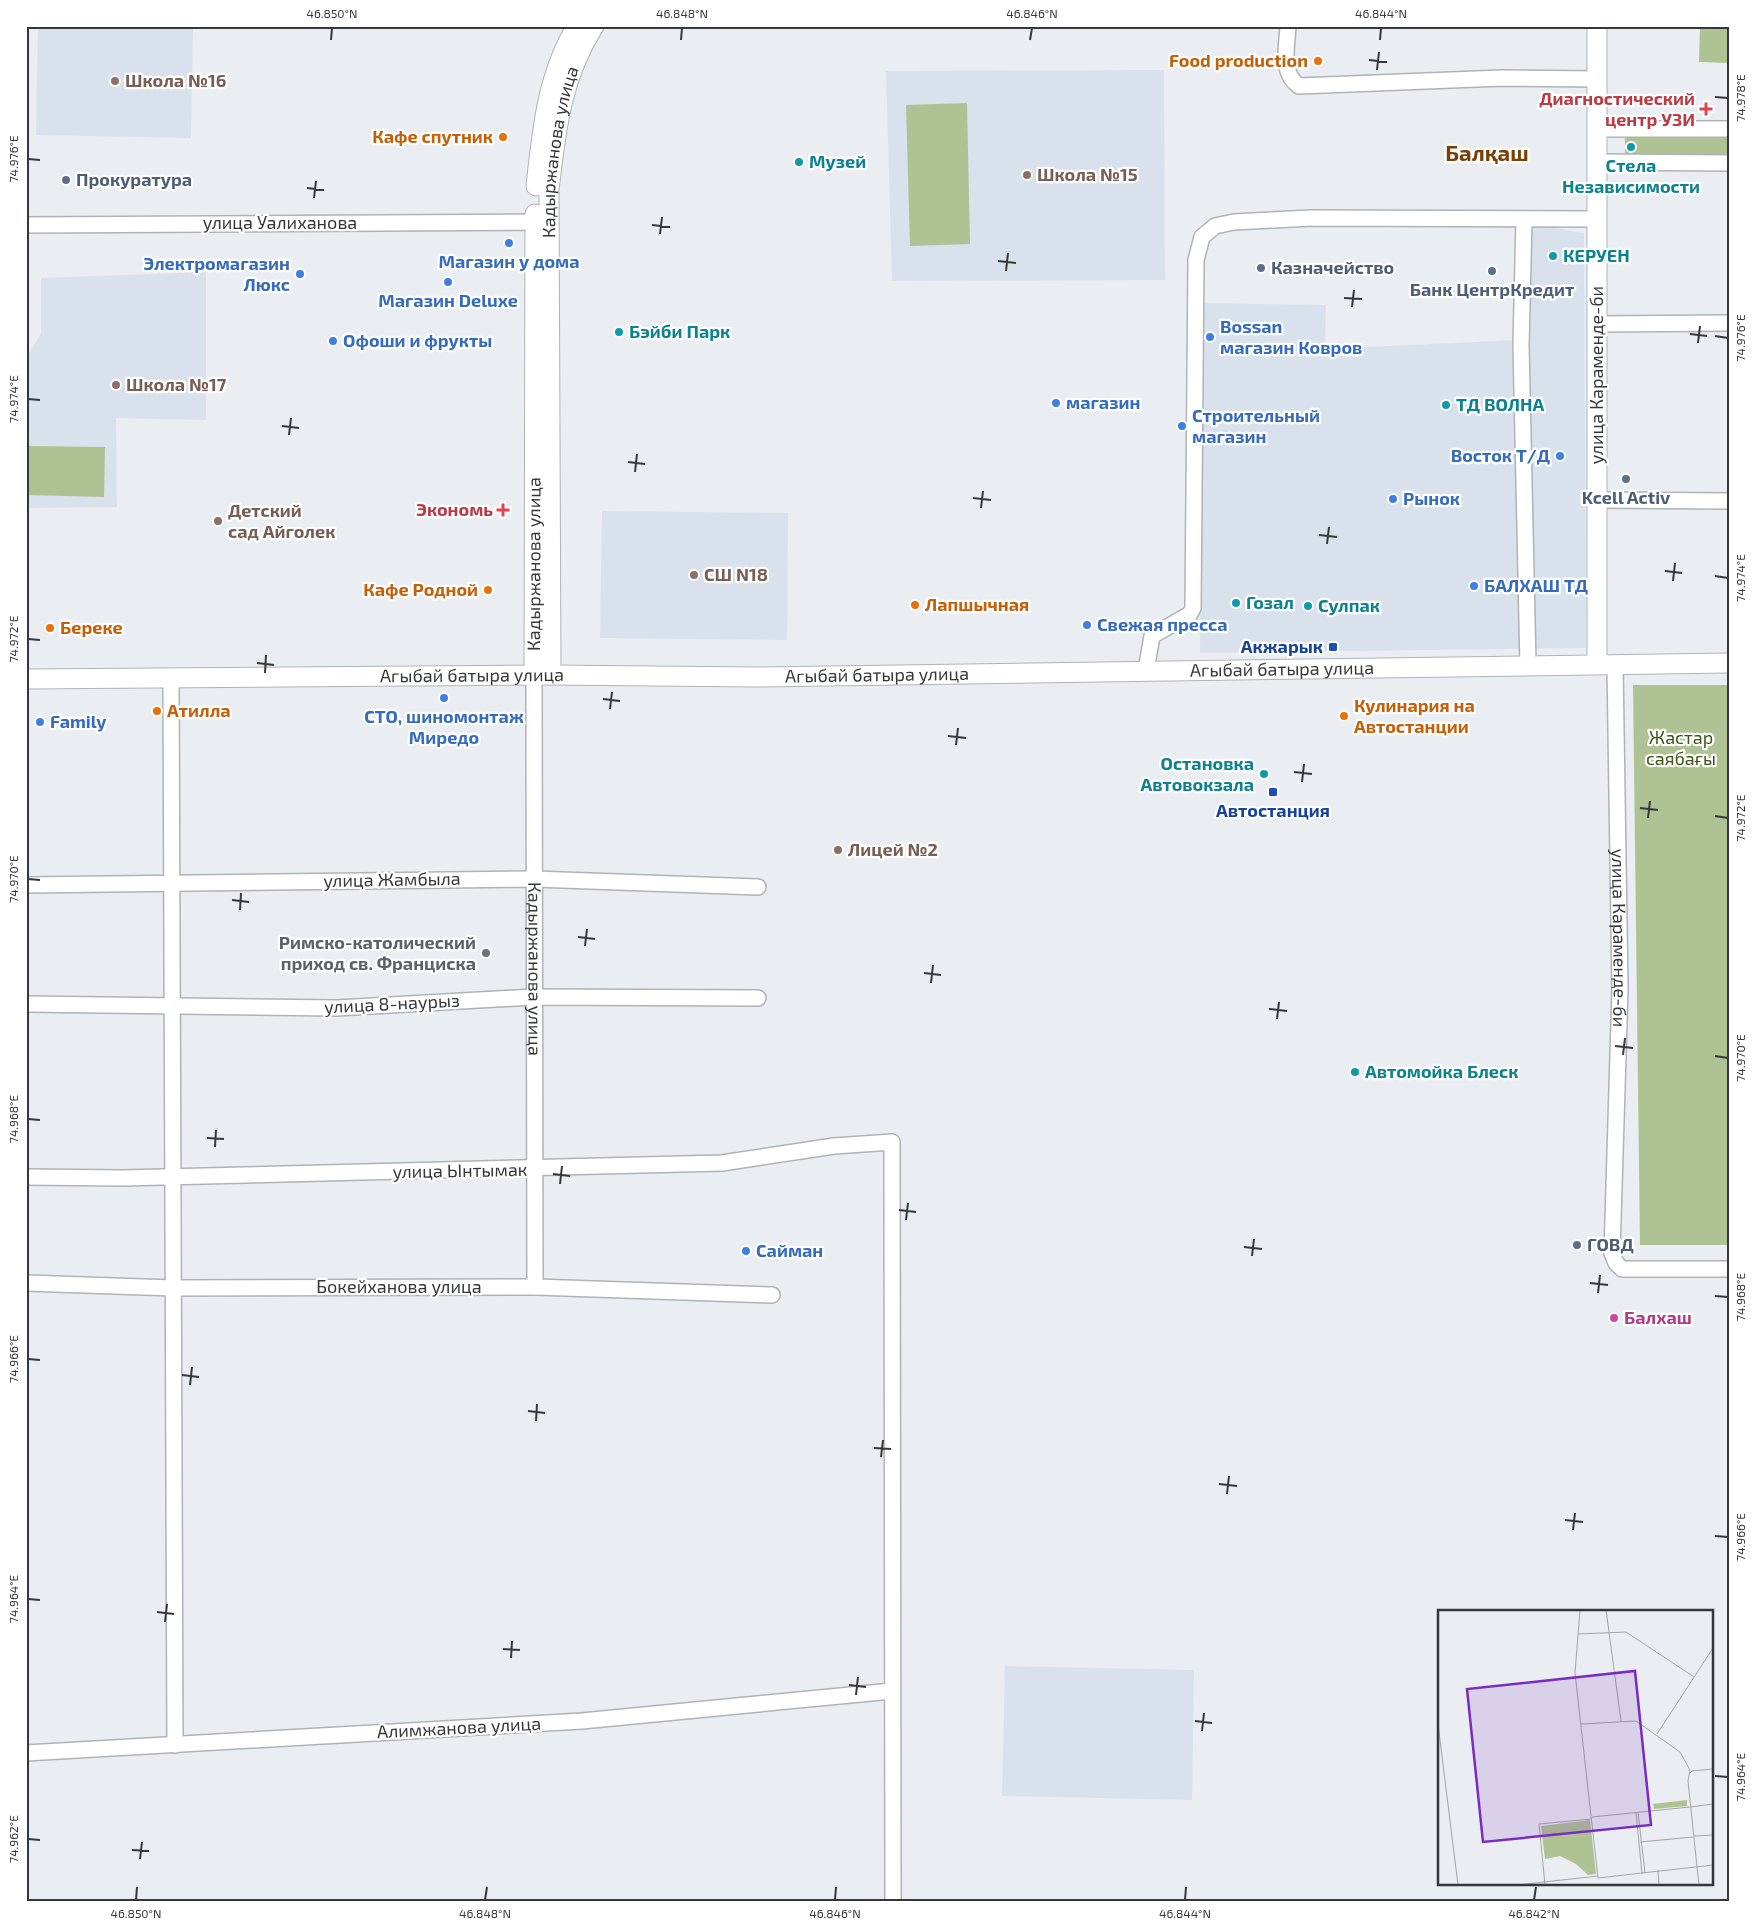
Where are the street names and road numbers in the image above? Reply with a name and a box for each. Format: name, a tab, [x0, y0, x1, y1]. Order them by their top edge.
street label: Кадыржанова улица	[537, 63, 583, 238]
street label: улица Уалиханова	[203, 211, 357, 233]
street label: улица Караменде-би	[1585, 286, 1607, 464]
street label: Кадыржанова улица	[522, 477, 544, 651]
street label: Агыбай батыра улица	[1190, 656, 1374, 681]
street label: Агыбай батыра улица	[785, 662, 969, 687]
street label: Агыбай батыра улица	[380, 663, 564, 686]
street label: улица Караменде-би	[1608, 849, 1632, 1028]
street label: улица Жамбыла	[323, 867, 461, 891]
street label: Кадыржанова улица	[524, 882, 547, 1056]
street label: улица 8-наурыз	[324, 988, 460, 1018]
street label: улица Ынтымак	[392, 1158, 528, 1182]
street label: Бокейханова улица	[316, 1275, 482, 1297]
street label: Алимжанова улица	[376, 1712, 542, 1742]

